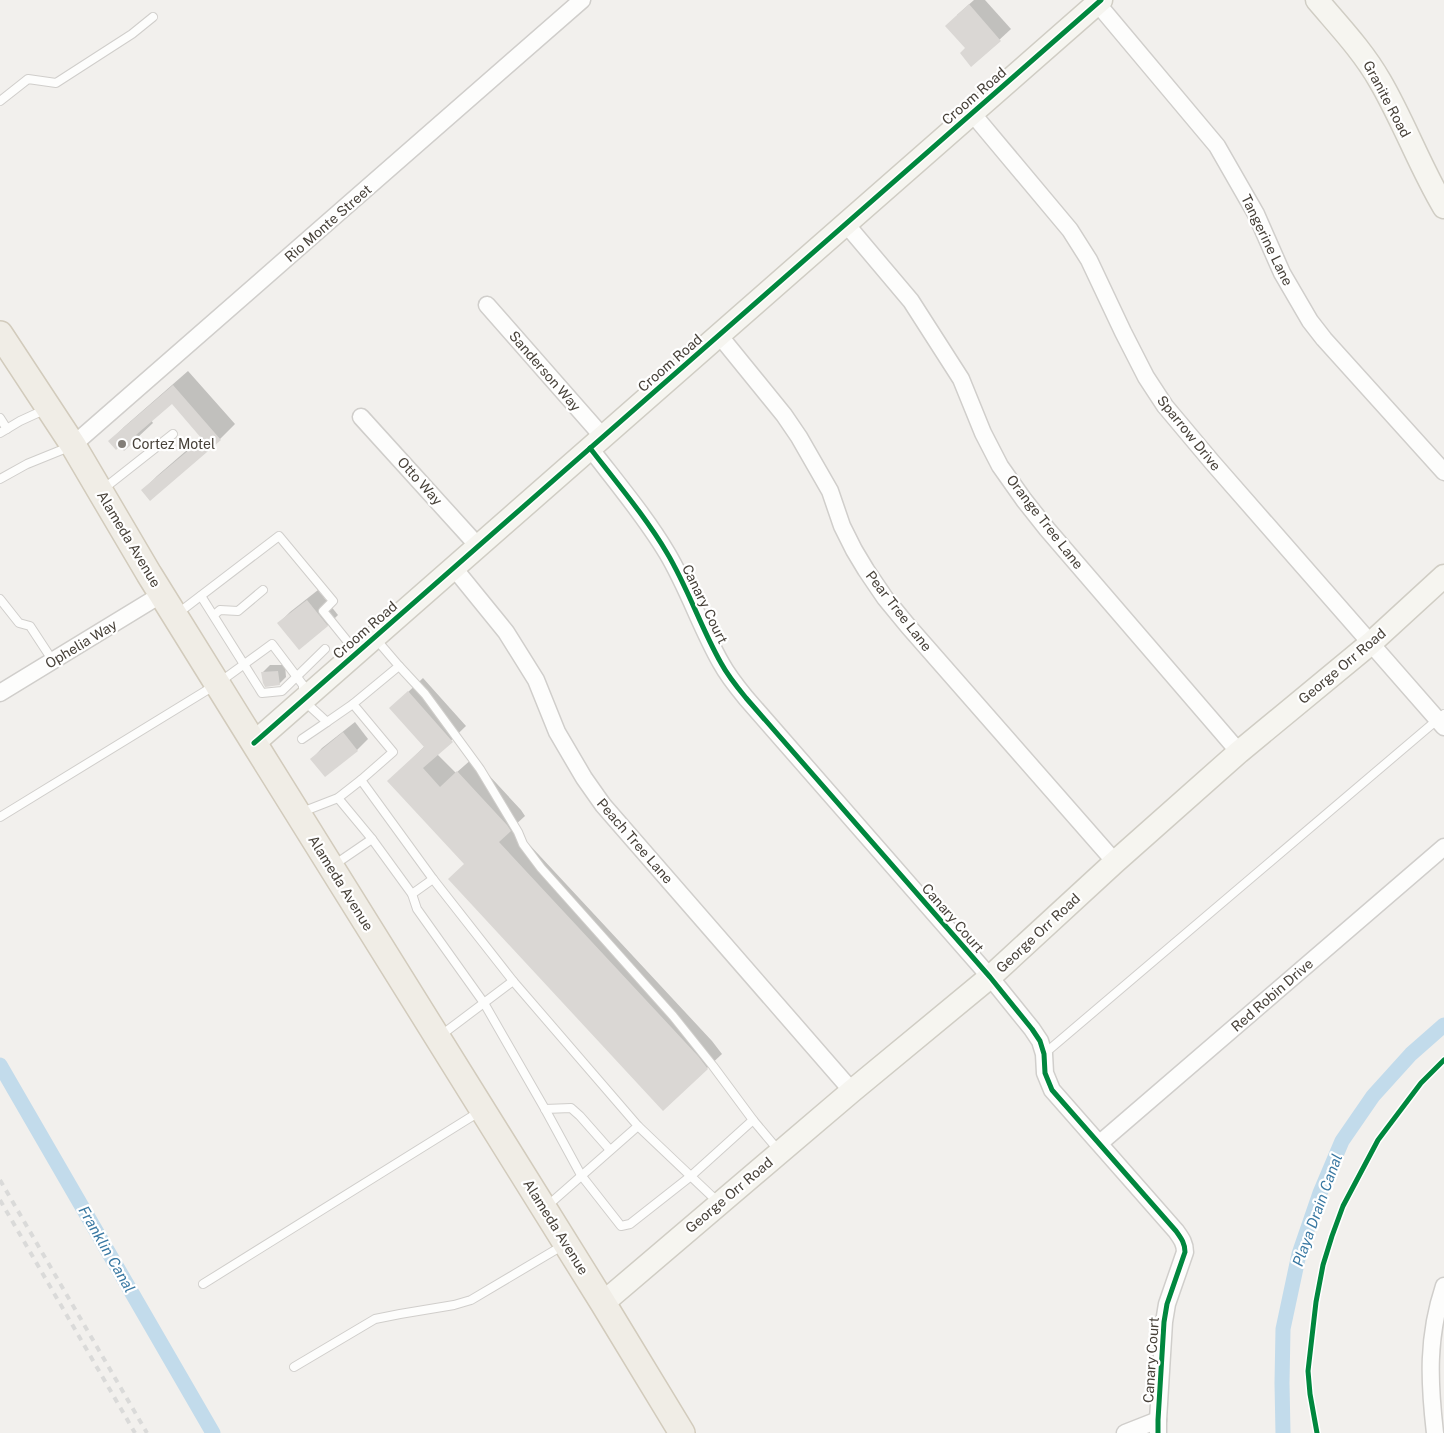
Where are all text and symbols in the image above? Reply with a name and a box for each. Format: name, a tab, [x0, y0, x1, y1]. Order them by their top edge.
street label: Granite Road	[1360, 58, 1414, 140]
street label: Croom Road	[939, 64, 1009, 128]
street label: Rio Monte Street	[281, 181, 375, 265]
street label: Tangerine Lane	[1238, 192, 1296, 288]
street label: Sanderson Way	[506, 328, 584, 415]
street label: Croom Road	[635, 331, 705, 395]
street label: Sparrow Drive	[1154, 392, 1224, 474]
place label: Cortez Motel	[132, 436, 215, 452]
marker: Cortez Motel	[116, 438, 128, 450]
street label: Otto Way	[394, 454, 446, 509]
street label: Orange Tree Lane	[1003, 472, 1087, 572]
street label: Alameda Avenue	[94, 488, 164, 590]
street label: Canary Court	[679, 562, 731, 646]
street label: Pear Tree Lane	[863, 568, 935, 654]
street label: Croom Road	[330, 598, 400, 662]
street label: Ophelia Way	[42, 616, 120, 672]
street label: George Orr Road	[1295, 625, 1389, 707]
street label: Peach Tree Lane	[594, 795, 676, 887]
street label: Alameda Avenue	[305, 832, 377, 934]
street label: Canary Court	[919, 880, 987, 956]
street label: George Orr Road	[993, 890, 1083, 976]
street label: Red Robin Drive	[1228, 955, 1316, 1035]
water label: Playa Drain Canal	[1289, 1152, 1345, 1268]
street label: George Orr Road	[682, 1154, 776, 1236]
street label: Alameda Avenue	[520, 1176, 592, 1278]
water label: Franklin Canal	[75, 1203, 139, 1295]
street label: Canary Court	[1140, 1317, 1162, 1403]

